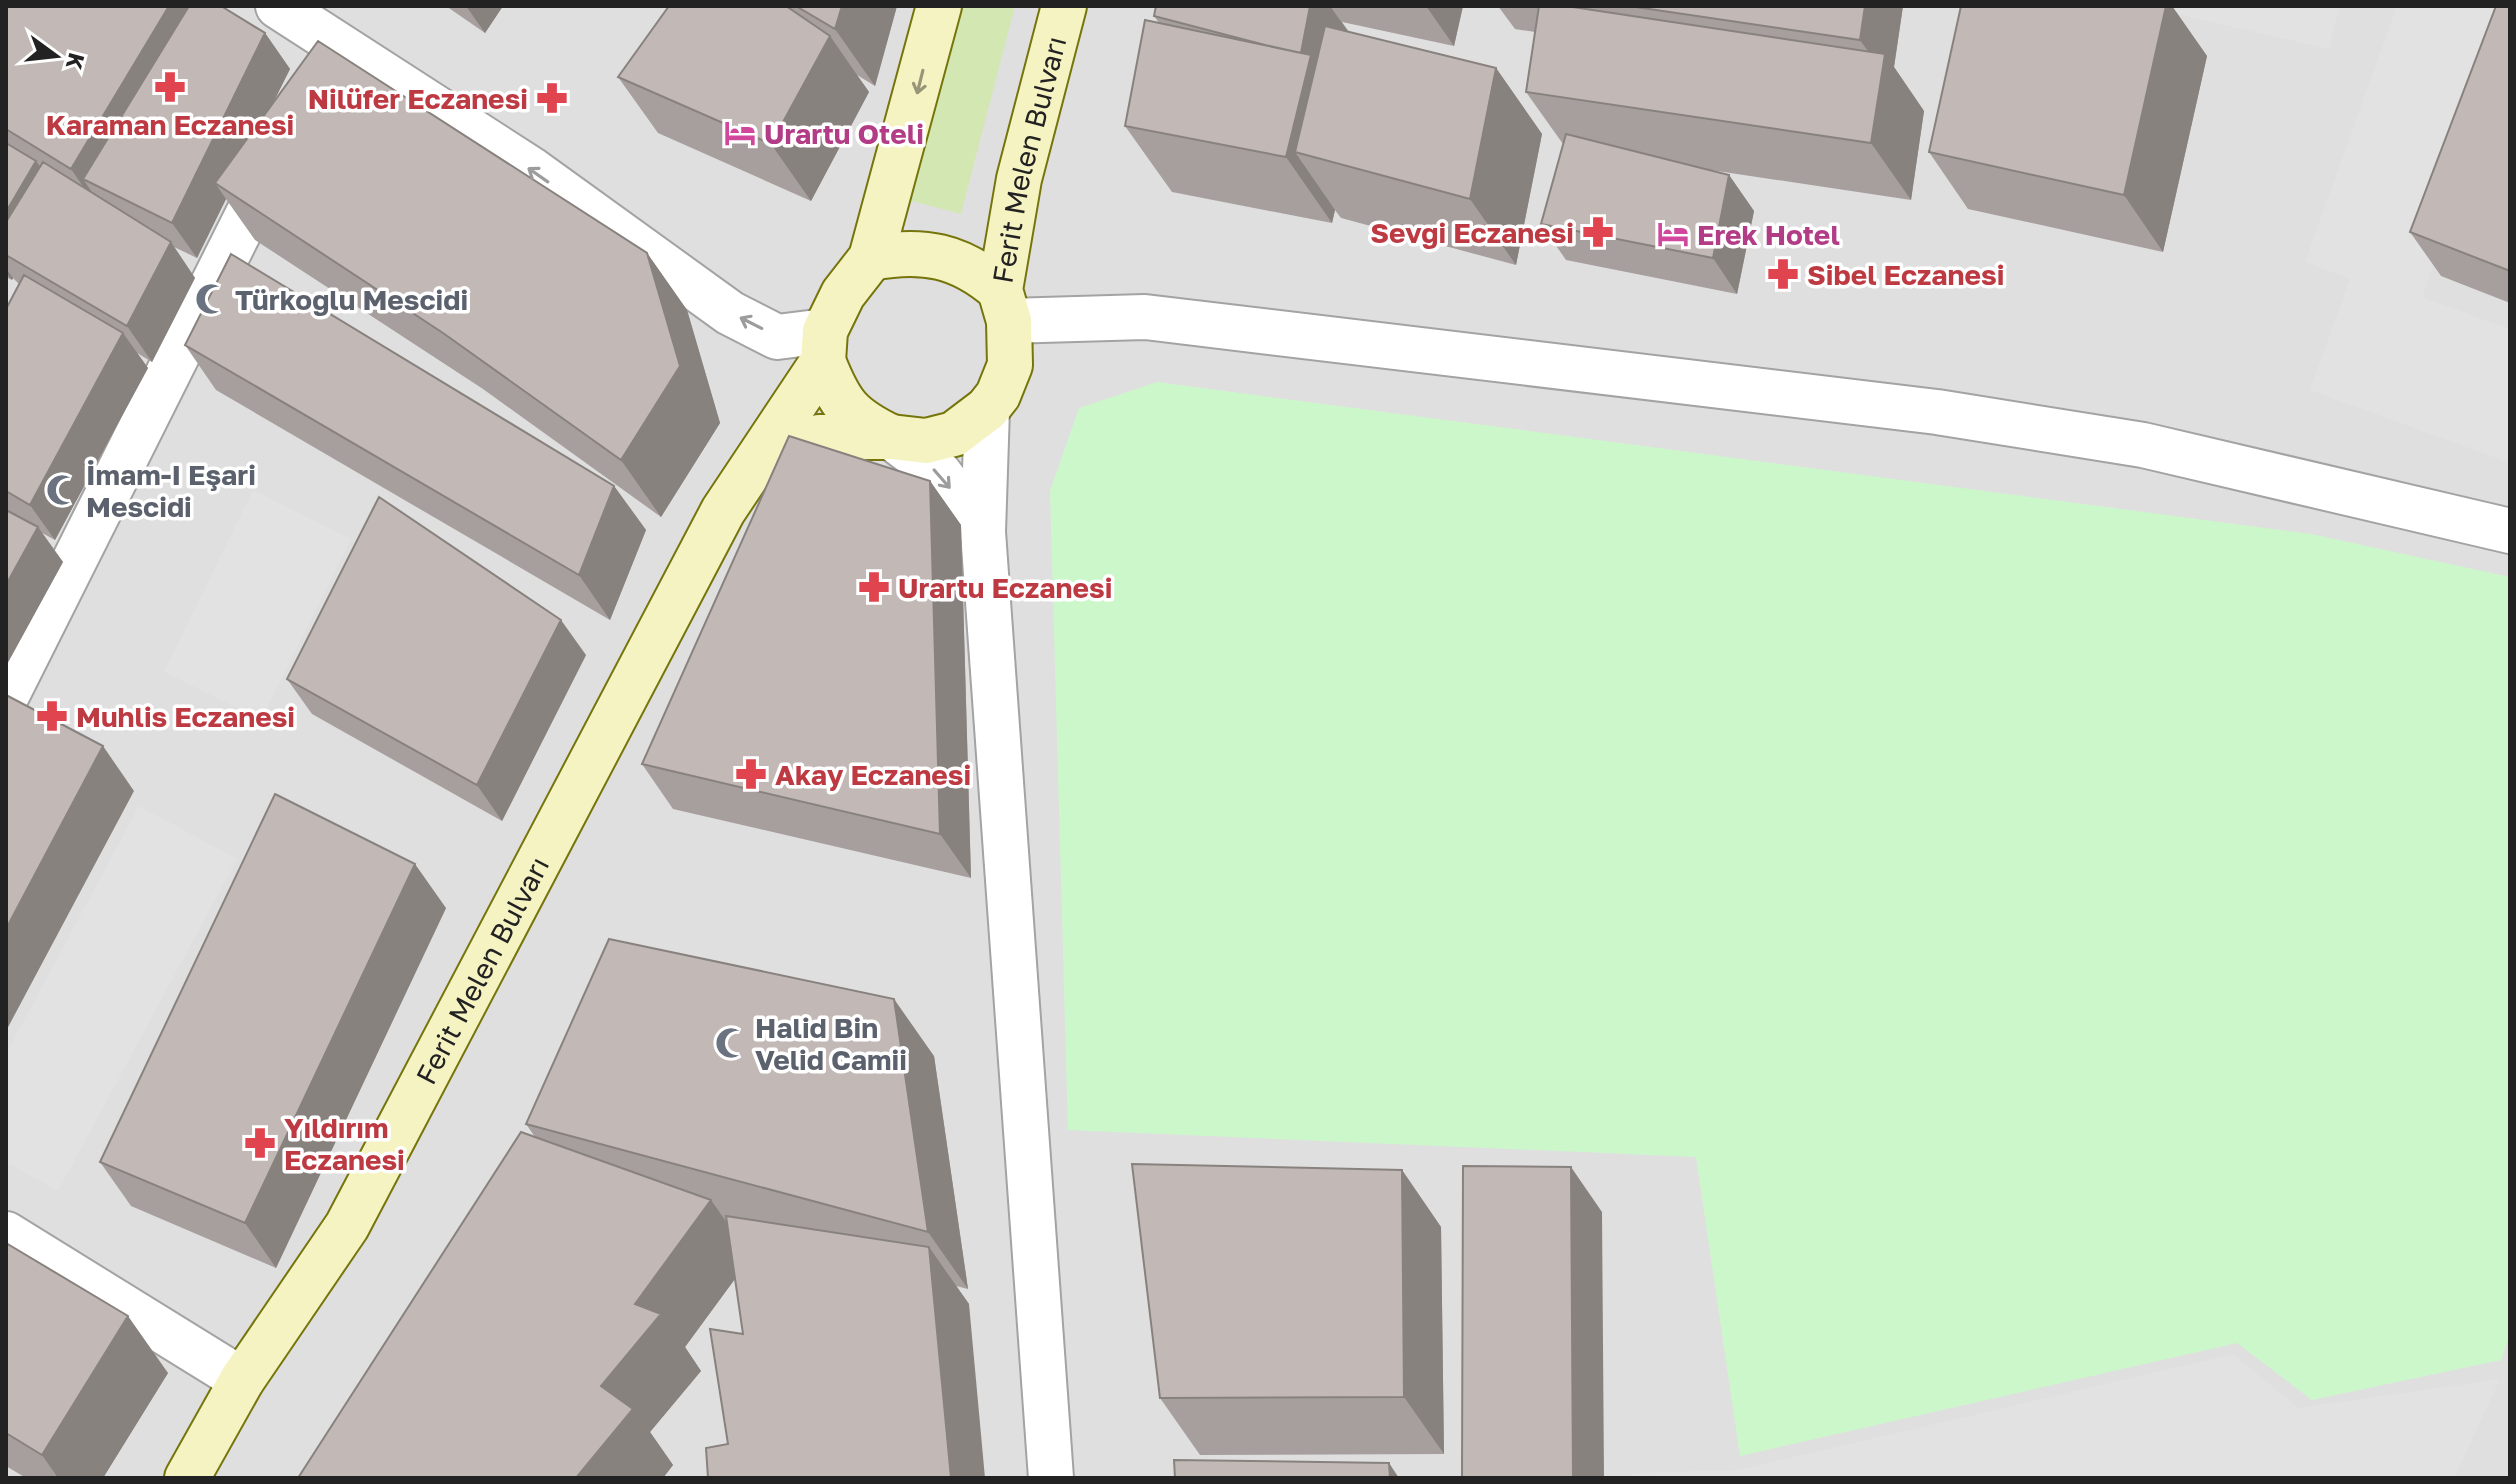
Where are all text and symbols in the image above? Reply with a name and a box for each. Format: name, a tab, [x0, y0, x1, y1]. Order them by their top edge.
north arrow	[16, 16, 96, 96]
street label: Ferit Melen Bulvarı	[985, 33, 1072, 285]
text: K	[61, 50, 91, 73]
one-way arrow	[911, 68, 926, 94]
pharmacy icon: Karaman Eczanesi	[153, 70, 187, 104]
pharmacy icon: Nilüfer Eczanesi	[535, 81, 569, 115]
place label: Nilüfer Eczanesi	[308, 82, 528, 115]
place label: Karaman Eczanesi	[46, 108, 294, 141]
hotel icon: Urartu Oteli	[723, 116, 757, 150]
place label: Urartu Oteli	[764, 117, 924, 150]
one-way arrow	[527, 167, 549, 183]
pharmacy icon: Sevgi Eczanesi	[1581, 215, 1615, 249]
place label: Sevgi Eczanesi	[1370, 216, 1574, 249]
hotel icon: Erek Hotel	[1656, 217, 1690, 251]
place label: Erek Hotel	[1697, 218, 1840, 251]
pharmacy icon: Sibel Eczanesi	[1766, 257, 1800, 291]
place label: Sibel Eczanesi	[1807, 258, 2004, 291]
mosque icon: Türkoğlu Mescidi	[194, 282, 228, 316]
place label: Türkoğlu Mescidi	[235, 283, 468, 316]
one-way arrow	[739, 315, 763, 331]
place label: İmam-I Eşari Mescidi	[86, 458, 256, 523]
one-way arrow	[933, 469, 951, 489]
mosque icon: İmam-I Eşari Mescidi	[45, 473, 79, 507]
pharmacy icon: Urartu Eczanesi	[857, 570, 891, 604]
place label: Urartu Eczanesi	[898, 571, 1112, 604]
pharmacy icon: Muhlis Eczanesi	[35, 699, 69, 733]
place label: Muhlis Eczanesi	[76, 700, 295, 733]
pharmacy icon: Akay Eczanesi	[734, 757, 768, 791]
place label: Akay Eczanesi	[775, 758, 971, 791]
street label: Ferit Melen Bulvarı	[408, 851, 555, 1089]
place label: Halid Bin Velid Camii	[755, 1011, 907, 1076]
mosque icon: Halid Bin Velid Camii	[714, 1026, 748, 1060]
place label: Yıldırım Eczanesi	[284, 1111, 405, 1176]
pharmacy icon: Yıldırım Eczanesi	[243, 1126, 277, 1160]

